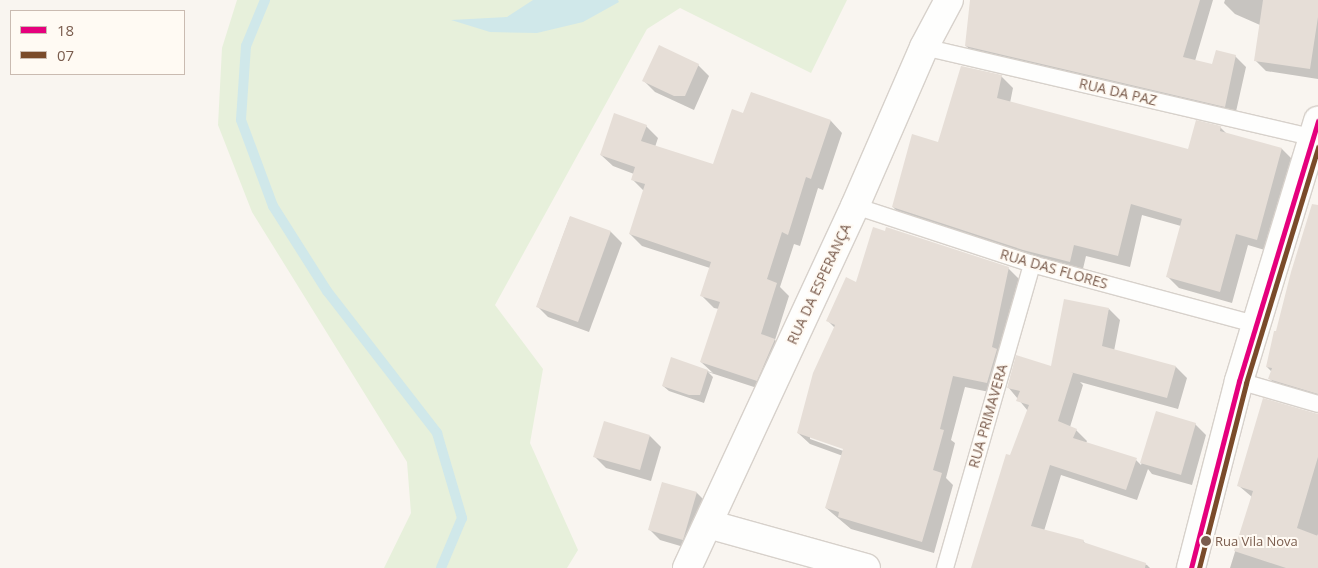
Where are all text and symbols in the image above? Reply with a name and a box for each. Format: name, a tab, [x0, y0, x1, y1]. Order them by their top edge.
legend	[10, 10, 185, 75]
text: 18	[57, 20, 74, 40]
text: 07	[57, 45, 74, 65]
street label: RUA DA PAZ	[1077, 75, 1159, 109]
street label: RUA DA ESPERANÇA	[784, 221, 854, 347]
street label: RUA DAS FLORES	[998, 246, 1110, 292]
street label: RUA PRIMAVERA	[965, 362, 1011, 470]
place label: Rua Vila Nova	[1215, 533, 1298, 549]
marker: Rua Vila Nova	[1201, 536, 1211, 546]

